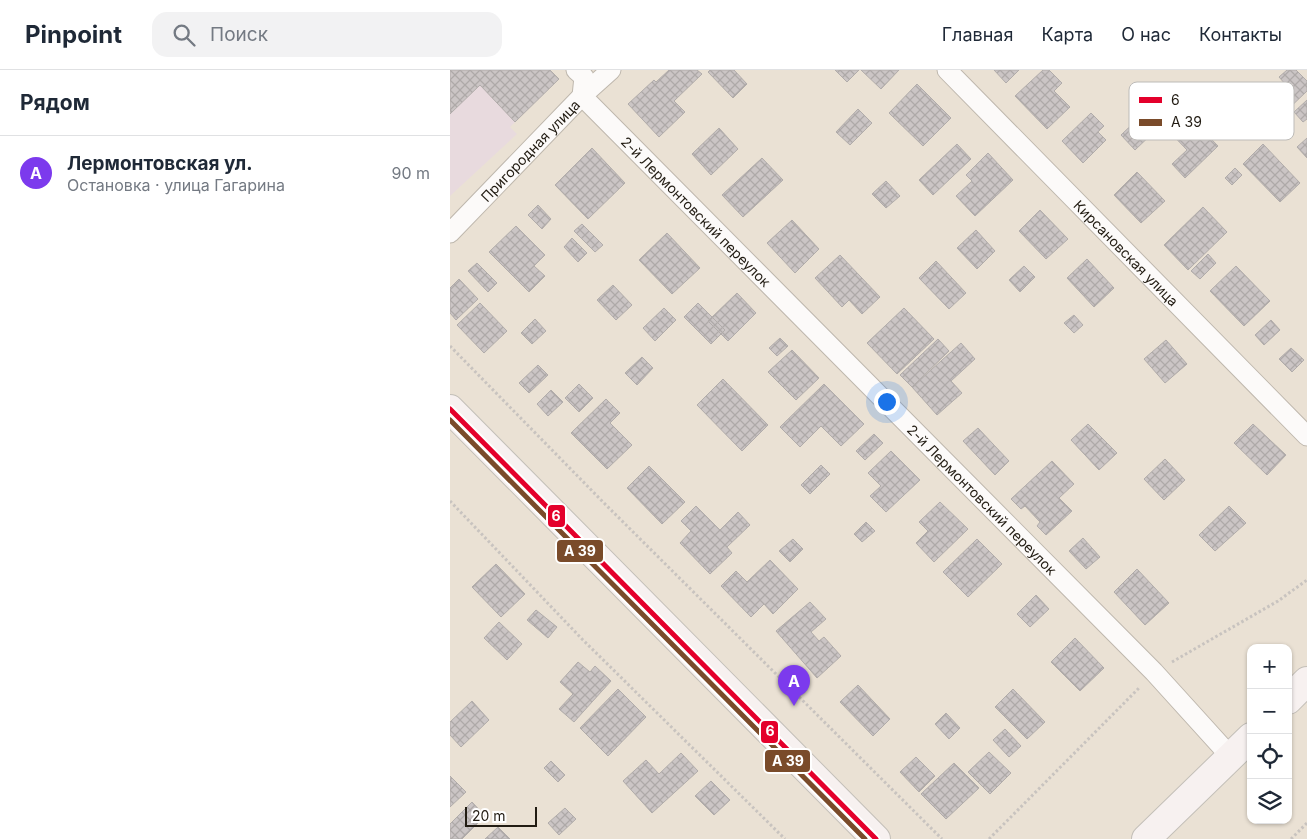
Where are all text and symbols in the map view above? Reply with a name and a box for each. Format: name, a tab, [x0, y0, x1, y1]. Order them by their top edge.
search box	[152, 12, 502, 57]
text: Pinpoint	[25, 20, 122, 49]
icon: search	[170, 21, 198, 49]
text: Поиск	[210, 23, 268, 46]
text: Главная	[942, 24, 1013, 45]
text: Карта	[1041, 24, 1093, 45]
text: О нас	[1121, 24, 1171, 45]
text: Контакты	[1199, 24, 1282, 45]
legend	[1129, 82, 1294, 140]
text: Рядом	[20, 90, 90, 115]
text: 6	[1171, 91, 1180, 108]
street label: Пригородная улица	[477, 96, 583, 205]
text: А 39	[1171, 113, 1202, 130]
street label: 2-й Лермонтовский переулок	[618, 132, 775, 290]
text: Лермонтовская ул.	[67, 152, 252, 175]
text: A	[30, 163, 42, 183]
text: 90 m	[391, 163, 430, 183]
text: Остановка · улица Гагарина	[67, 175, 285, 195]
street label: Кирсановская улица	[1071, 196, 1182, 309]
your location	[874, 389, 900, 415]
street label: 2-й Лермонтовский переулок	[904, 421, 1061, 578]
line badge: 6	[547, 504, 566, 528]
text: 6	[551, 507, 561, 524]
line badge: А 39	[556, 539, 604, 563]
text: А 39	[564, 542, 596, 559]
map controls	[1247, 644, 1292, 824]
button: +	[1247, 644, 1292, 689]
pin: A	[778, 665, 810, 706]
button: −	[1247, 689, 1292, 734]
line badge: 6	[760, 720, 779, 744]
text: 6	[765, 722, 775, 739]
button: locate	[1247, 734, 1292, 779]
line badge: А 39	[764, 749, 811, 773]
text: А 39	[772, 752, 804, 769]
button: layers	[1247, 779, 1292, 824]
scale bar	[465, 804, 538, 827]
text: 20 m	[472, 807, 506, 824]

